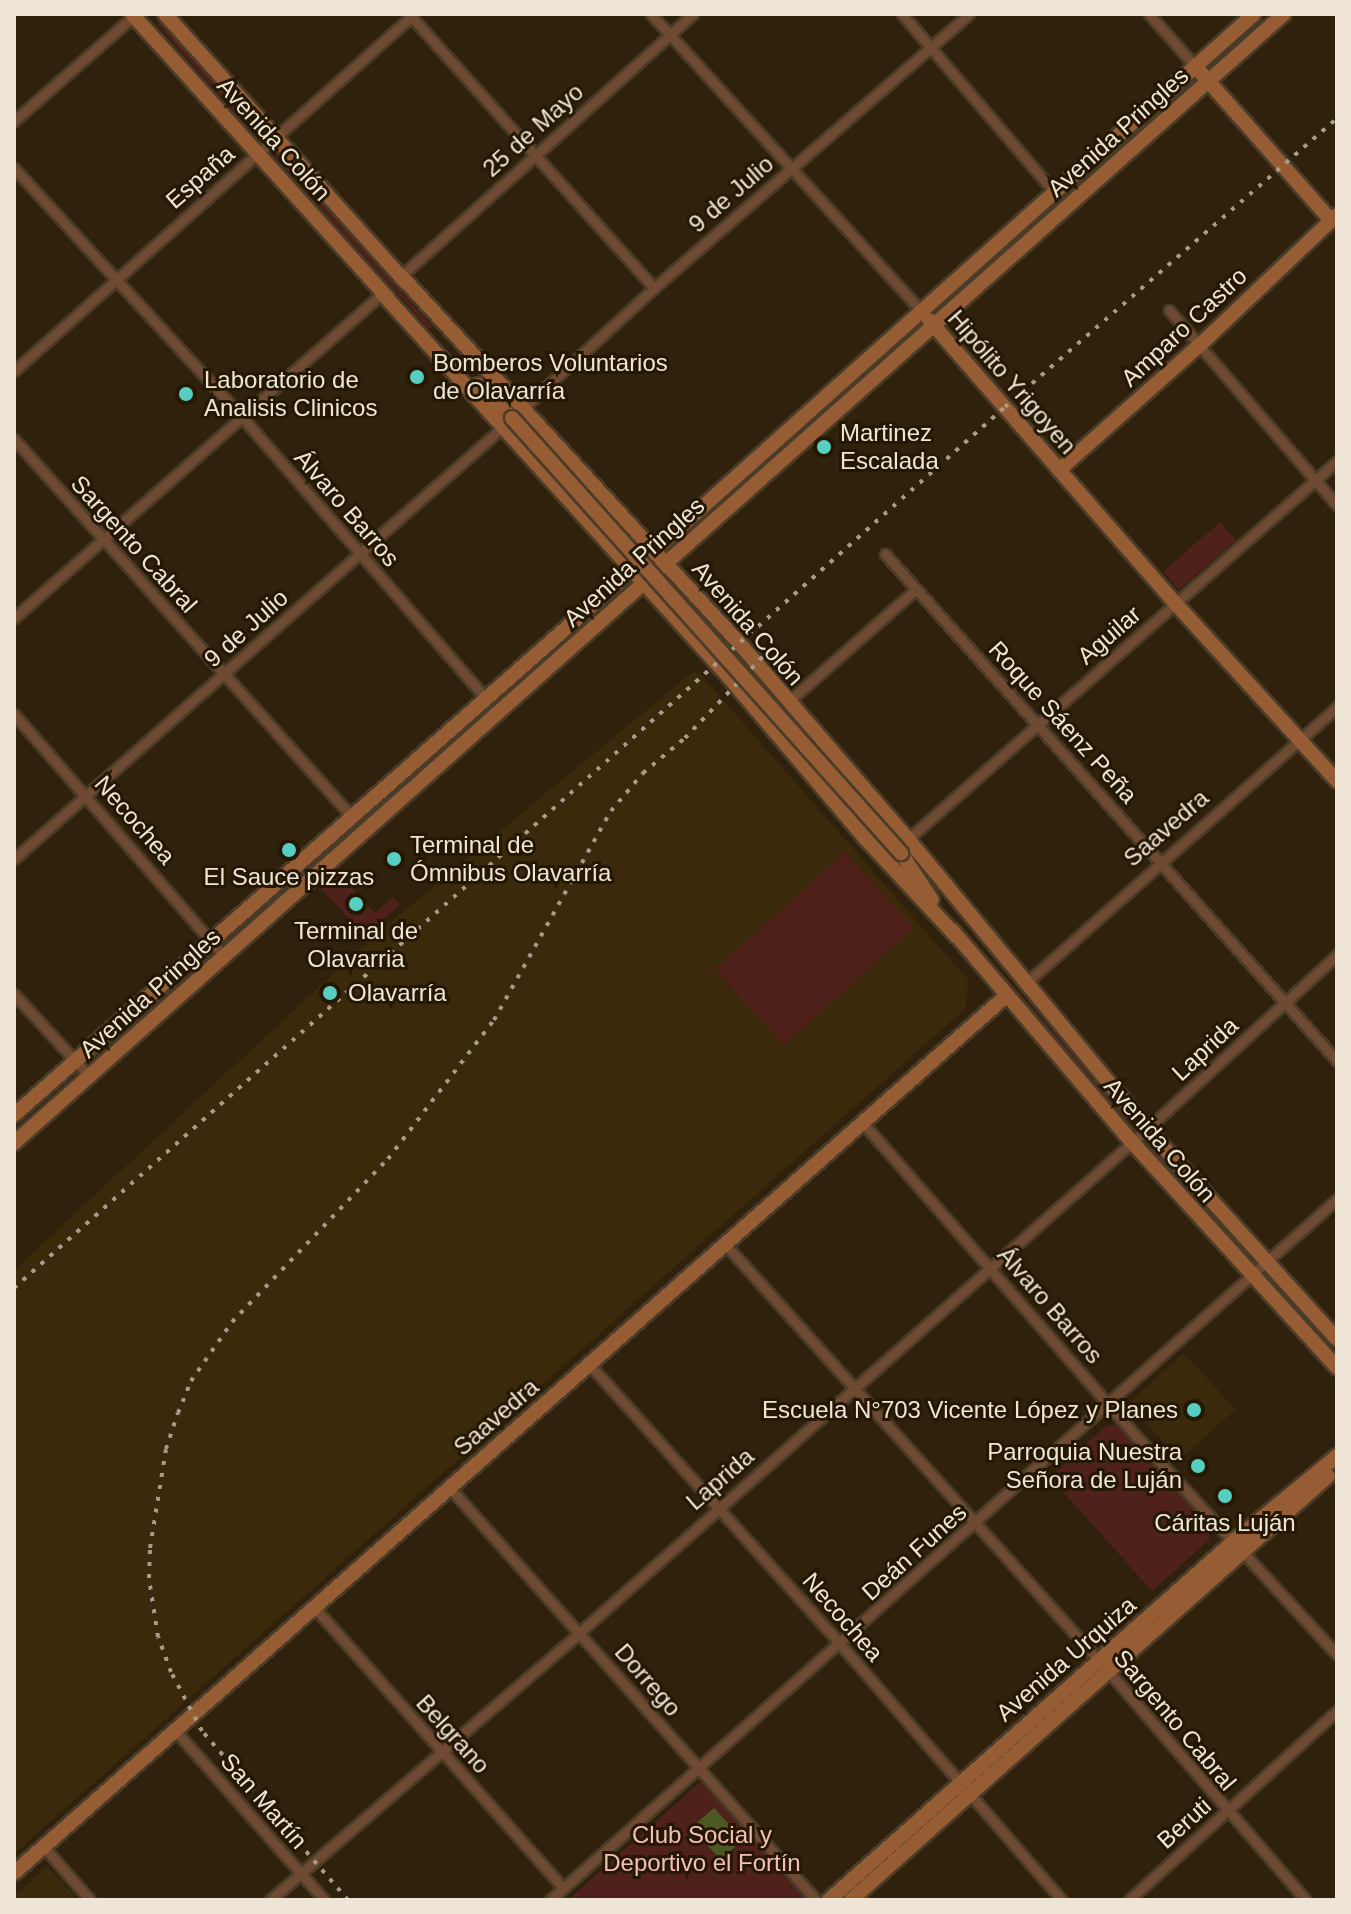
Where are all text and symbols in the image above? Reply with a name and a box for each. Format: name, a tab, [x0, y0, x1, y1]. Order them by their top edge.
street label: Avenida Pringles	[1042, 61, 1194, 203]
street label: Avenida Colón	[211, 72, 337, 206]
street label: 25 de Mayo	[477, 77, 589, 183]
street label: España	[160, 139, 240, 215]
street label: 9 de Julio	[683, 149, 779, 239]
street label: Amparo Castro	[1115, 261, 1253, 393]
street label: Hipólito Yrigoyen	[942, 304, 1082, 460]
place label: Bomberos Voluntarios de Olavarría	[433, 349, 668, 405]
place label: Laboratorio de Analisis Clinicos	[204, 366, 377, 422]
marker: Bomberos Voluntarios de Olavarría	[408, 368, 426, 386]
marker: Laboratorio de Analisis Clinicos	[175, 383, 197, 405]
place label: Martinez Escalada	[840, 419, 939, 475]
marker: Martinez Escalada	[815, 438, 833, 456]
street label: Álvaro Barros	[288, 444, 406, 572]
street label: Sargento Cabral	[65, 469, 203, 619]
street label: Avenida Pringles	[558, 491, 710, 633]
street label: Avenida Colón	[686, 555, 810, 691]
street label: 9 de Julio	[198, 583, 294, 673]
street label: Aguilar	[1071, 600, 1147, 670]
street label: Roque Sáenz Peña	[983, 635, 1143, 809]
street label: Necochea	[89, 770, 181, 870]
street label: Saavedra	[1118, 783, 1214, 873]
place label: Terminal de Ómnibus Olavarría	[410, 831, 611, 887]
marker: El Sauce pizzas	[280, 841, 298, 859]
marker: Terminal de Ómnibus Olavarría	[385, 850, 403, 868]
place label: El Sauce pizzas	[204, 863, 374, 891]
marker: Terminal de Olavarria	[347, 895, 365, 913]
place label: Terminal de Olavarria	[294, 917, 418, 973]
street label: Avenida Pringles	[74, 922, 226, 1064]
place label: Olavarría	[348, 979, 447, 1007]
marker: Olavarría	[319, 982, 341, 1004]
street label: Laprida	[1166, 1011, 1244, 1087]
street label: Avenida Colón	[1098, 1072, 1222, 1208]
street label: Álvaro Barros	[991, 1241, 1109, 1369]
street label: Saavedra	[448, 1372, 544, 1462]
place label: Escuela N°703 Vicente López y Planes	[762, 1396, 1178, 1424]
marker: Escuela N°703 Vicente López y Planes	[1185, 1401, 1203, 1419]
place label: Parroquia Nuestra Señora de Luján	[987, 1438, 1182, 1494]
street label: Laprida	[680, 1442, 760, 1516]
marker: Parroquia Nuestra Señora de Luján	[1189, 1457, 1207, 1475]
marker: Cáritas Luján	[1216, 1487, 1234, 1505]
street label: Deán Funes	[856, 1498, 972, 1606]
place label: Cáritas Luján	[1154, 1509, 1296, 1537]
street label: Necochea	[797, 1567, 889, 1667]
street label: Avenida Urquiza	[990, 1591, 1142, 1727]
street label: Dorrego	[609, 1638, 687, 1722]
street label: Sargento Cabral	[1108, 1644, 1242, 1796]
street label: Belgrano	[410, 1689, 496, 1779]
street label: San Martín	[215, 1747, 313, 1855]
street label: Beruti	[1151, 1791, 1217, 1855]
park label: Club Social y Deportivo el Fortín	[603, 1821, 801, 1877]

